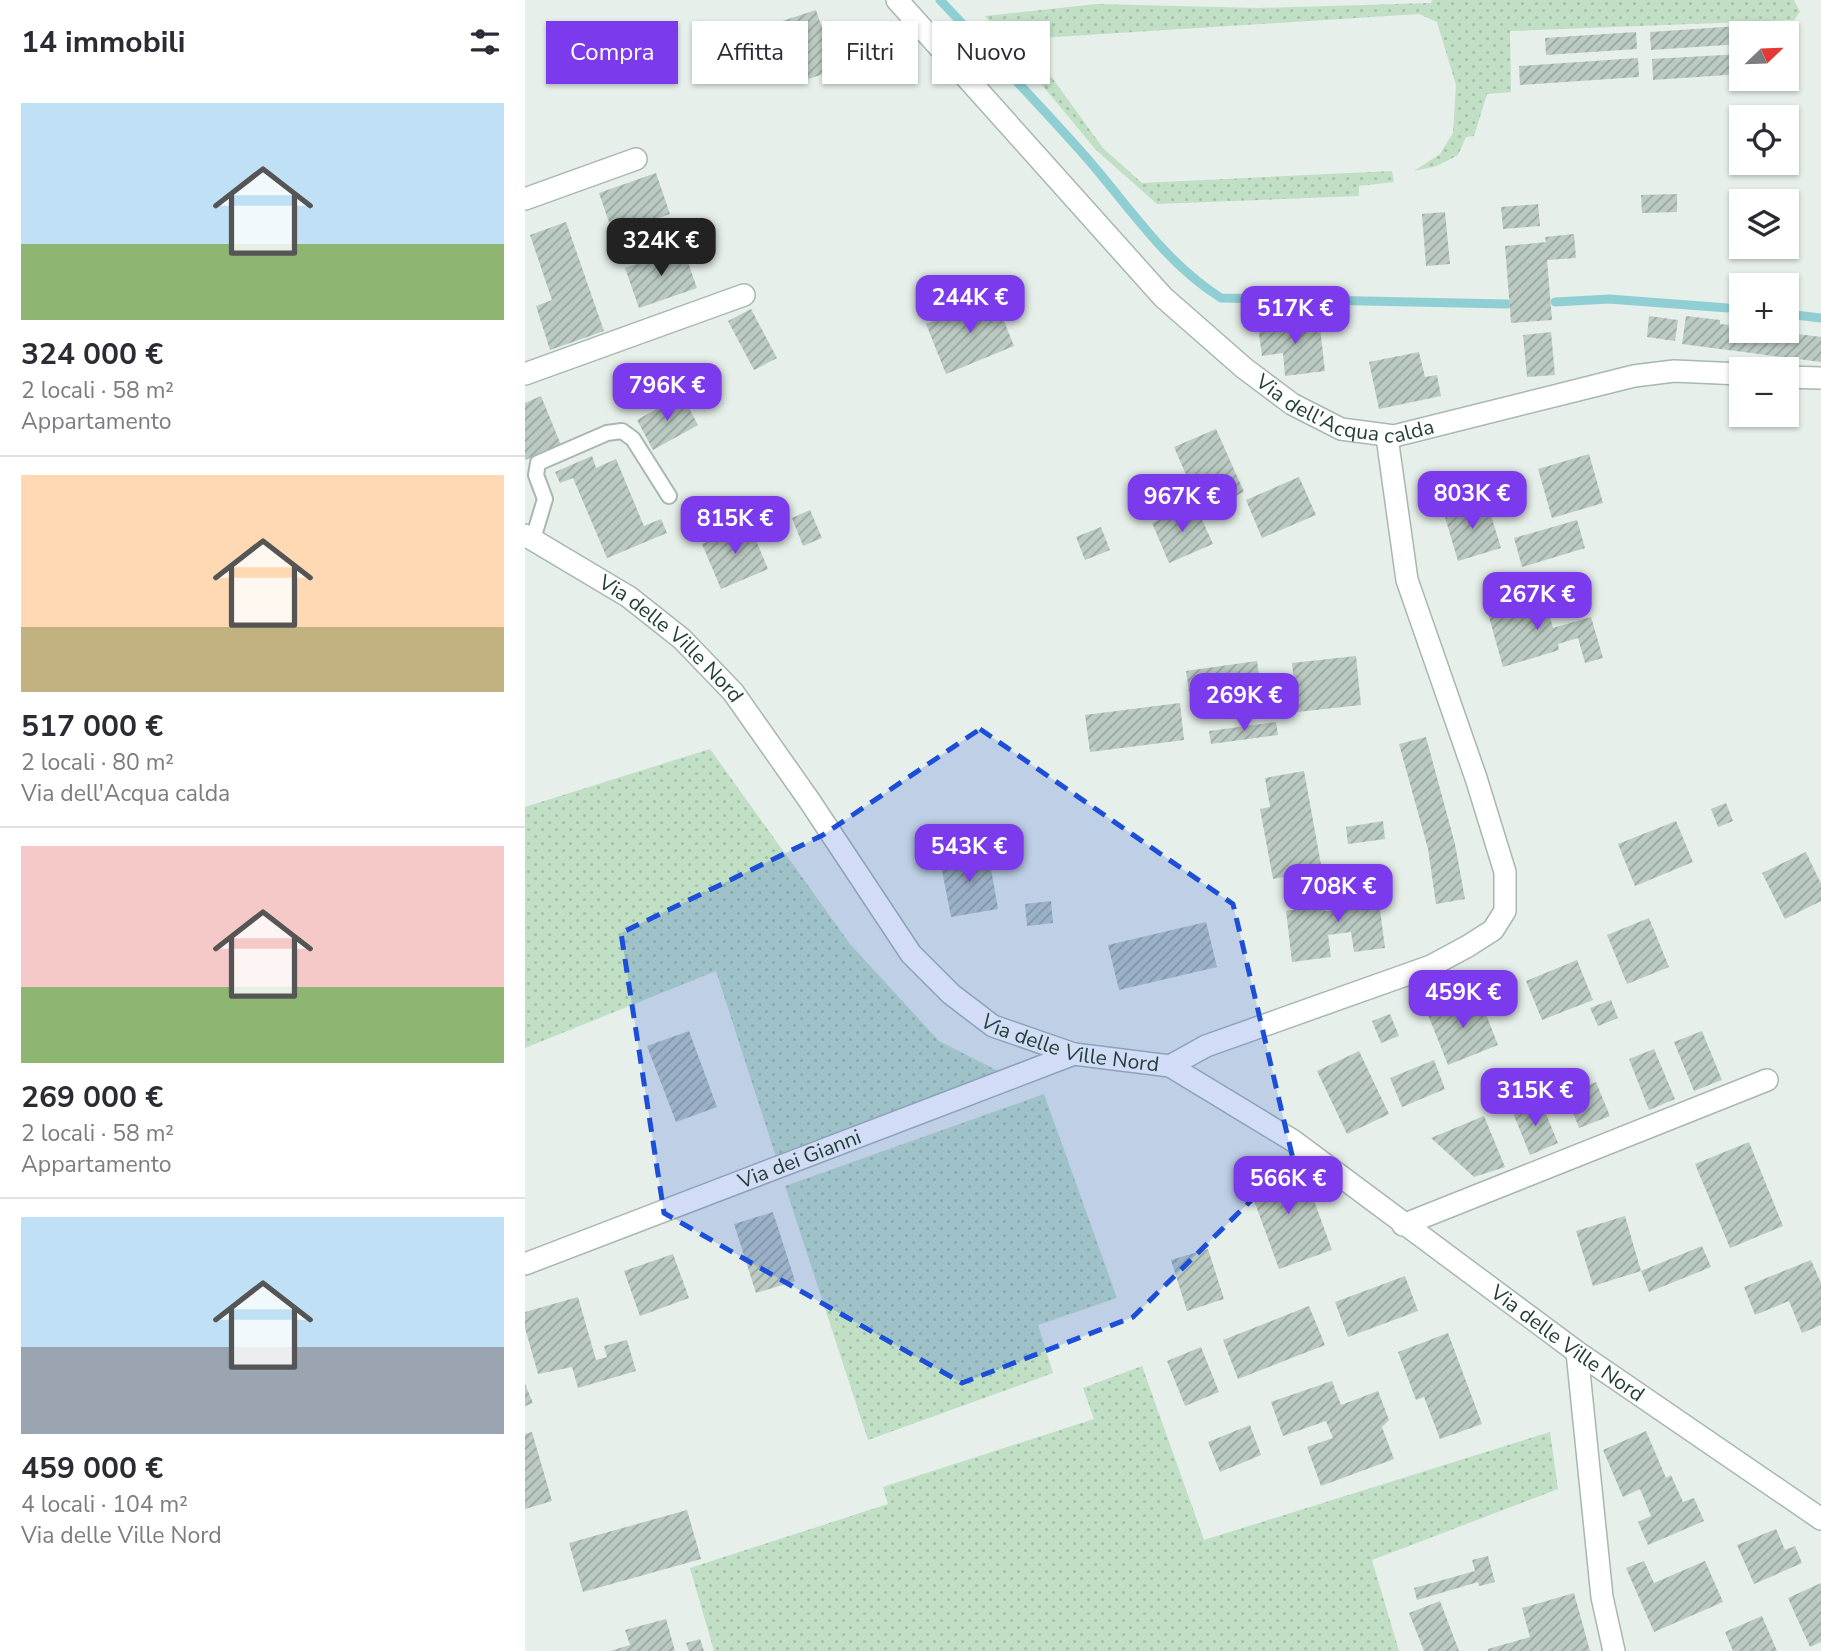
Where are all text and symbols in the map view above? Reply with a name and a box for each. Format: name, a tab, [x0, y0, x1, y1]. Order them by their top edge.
chip: Compra	[546, 21, 678, 84]
chip: Affitta	[692, 21, 808, 84]
chip: Filtri	[822, 21, 918, 84]
chip: Nuovo	[932, 21, 1050, 84]
north arrow	[1729, 21, 1799, 91]
map controls	[1729, 21, 1799, 427]
text: 14 immobili	[21, 22, 186, 63]
icon: filters	[466, 23, 504, 61]
button: locate	[1729, 105, 1799, 175]
icon: home	[200, 148, 326, 274]
button: layers	[1729, 189, 1799, 259]
pin: 324K €	[604, 218, 718, 278]
text: 324K €	[623, 225, 699, 256]
button: +	[1729, 273, 1799, 343]
pin: 244K €	[913, 276, 1027, 335]
text: 244K €	[932, 282, 1008, 313]
pin: 517K €	[1238, 286, 1352, 346]
text: 517K €	[1257, 293, 1333, 324]
text: 324 000 €	[21, 334, 163, 375]
button: −	[1729, 357, 1799, 427]
pin: 796K €	[610, 364, 724, 423]
street label: Via dell'Acqua calda	[1249, 367, 1437, 450]
text: 796K €	[629, 370, 705, 401]
text: 2 locali · 58 m²	[21, 375, 174, 406]
text: Appartamento	[21, 406, 172, 437]
pin: 803K €	[1415, 472, 1529, 531]
pin: 967K €	[1125, 475, 1239, 534]
text: 803K €	[1434, 478, 1510, 509]
text: 967K €	[1144, 481, 1220, 512]
pin: 815K €	[678, 496, 792, 556]
text: 815K €	[697, 503, 773, 534]
icon: home	[200, 520, 326, 646]
street label: Via delle Ville Nord	[593, 568, 750, 708]
pin: 267K €	[1480, 572, 1594, 632]
text: 267K €	[1499, 579, 1575, 610]
pin: 269K €	[1187, 674, 1301, 733]
text: 269K €	[1206, 680, 1282, 711]
text: 517 000 €	[21, 706, 163, 747]
text: 2 locali · 80 m²	[21, 747, 174, 778]
text: Via dell'Acqua calda	[21, 778, 230, 809]
pin: 543K €	[912, 824, 1026, 884]
text: 543K €	[931, 831, 1007, 862]
pin: 708K €	[1281, 864, 1395, 924]
text: 708K €	[1300, 871, 1376, 902]
icon: home	[200, 891, 326, 1017]
pin: 459K €	[1406, 970, 1520, 1030]
text: 459K €	[1425, 977, 1501, 1008]
street label: Via delle Ville Nord	[974, 1007, 1161, 1079]
pin: 315K €	[1478, 1068, 1592, 1128]
text: 315K €	[1497, 1075, 1573, 1106]
text: 269 000 €	[21, 1077, 163, 1118]
text: 2 locali · 58 m²	[21, 1118, 174, 1149]
street label: Via dei Gianni	[733, 1123, 865, 1196]
text: Appartamento	[21, 1149, 172, 1180]
pin: 566K €	[1231, 1156, 1345, 1216]
text: 566K €	[1250, 1163, 1326, 1194]
icon: home	[200, 1262, 326, 1388]
street label: Via delle Ville Nord	[1484, 1278, 1650, 1408]
text: 459 000 €	[21, 1448, 163, 1489]
text: 4 locali · 104 m²	[21, 1489, 188, 1520]
text: Via delle Ville Nord	[21, 1520, 222, 1551]

